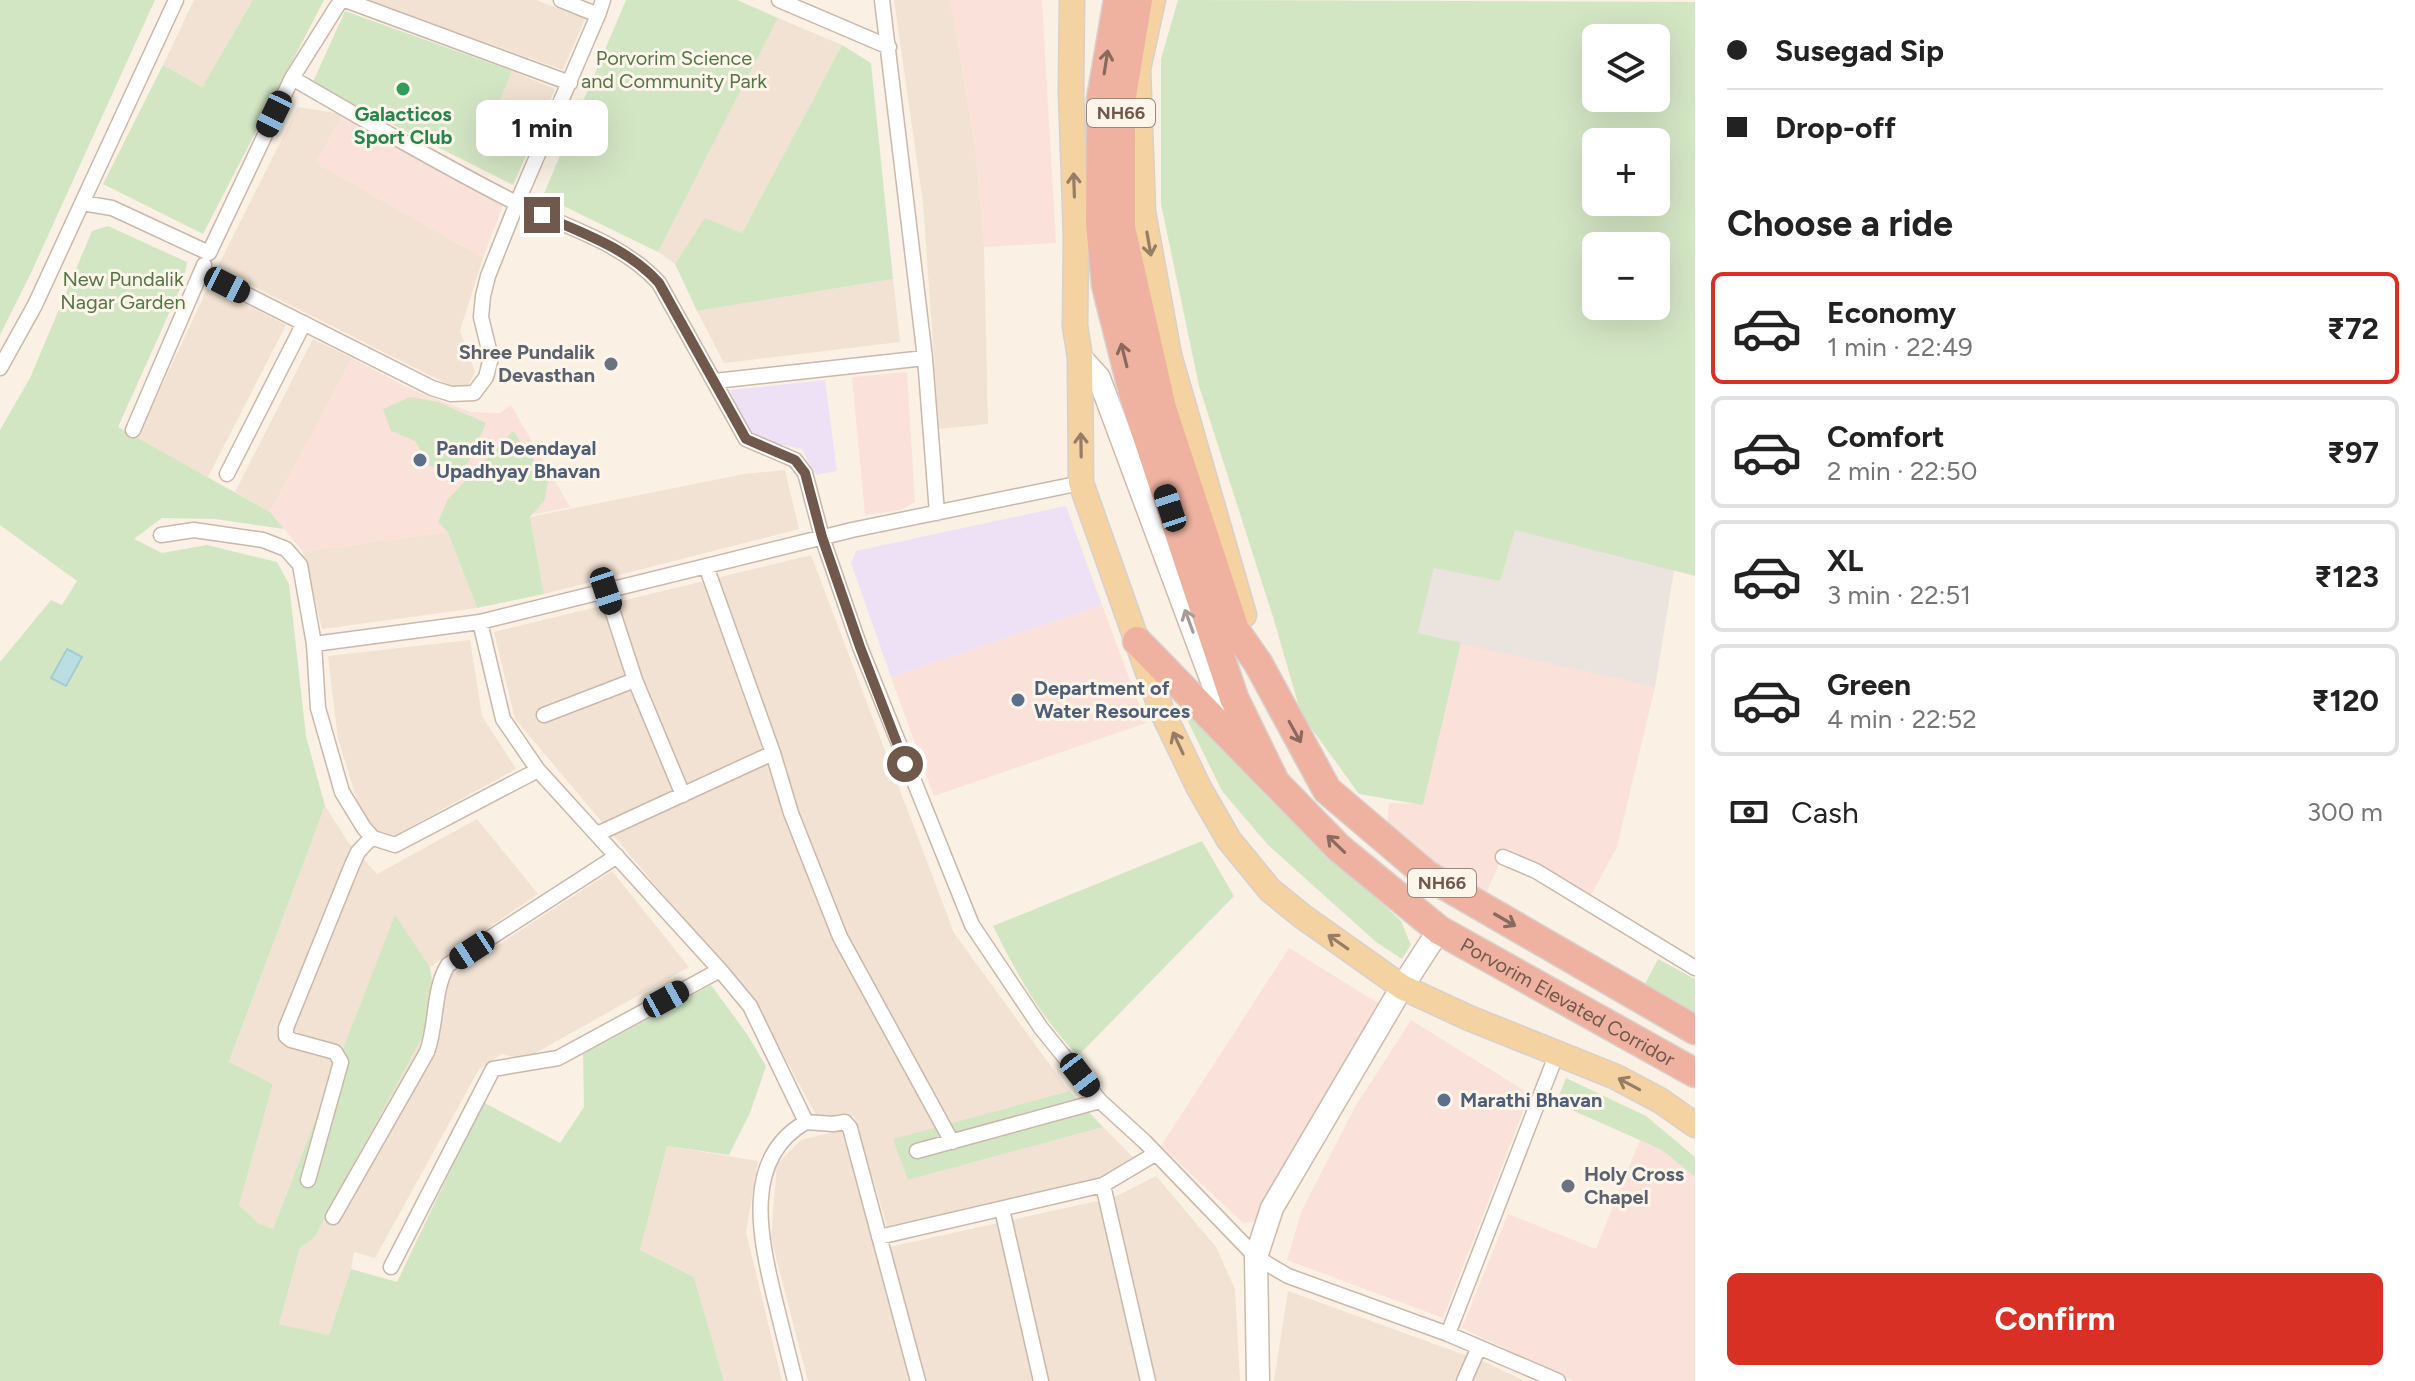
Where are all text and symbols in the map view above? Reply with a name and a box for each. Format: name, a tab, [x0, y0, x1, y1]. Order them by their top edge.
map controls	[1582, 24, 1670, 320]
button: layers	[1582, 24, 1670, 112]
text: Susegad Sip	[1775, 32, 1944, 69]
park label: Porvorim Science and Community Park	[581, 46, 767, 93]
one-way arrow	[1099, 50, 1114, 75]
marker: Galacticos Sport Club	[394, 80, 412, 98]
car	[253, 87, 295, 141]
callout: 1 min	[476, 99, 608, 155]
road number: NH66	[1087, 99, 1155, 127]
place label: Galacticos Sport Club	[354, 102, 453, 149]
text: Drop-off	[1775, 109, 1896, 146]
text: 1 min	[511, 112, 573, 144]
button: +	[1582, 128, 1670, 216]
one-way arrow	[1066, 172, 1081, 199]
route end	[524, 197, 560, 233]
text: Choose a ride	[1727, 202, 1953, 245]
one-way arrow	[1142, 231, 1157, 256]
button: −	[1582, 232, 1670, 320]
car	[200, 263, 254, 307]
park label: New Pundalik Nagar Garden	[60, 267, 186, 314]
icon: car	[1731, 292, 1803, 364]
text: Economy	[1827, 294, 1956, 331]
text: ₹72	[2327, 310, 2379, 347]
text: 1 min · 22:49	[1827, 331, 1973, 363]
place label: Shree Pundalik Devasthan	[459, 340, 595, 387]
one-way arrow	[1115, 343, 1130, 369]
marker: Shree Pundalik Devasthan	[602, 355, 620, 373]
icon: car	[1731, 416, 1803, 488]
text: Comfort	[1827, 418, 1945, 455]
one-way arrow	[1073, 432, 1089, 459]
text: ₹97	[2327, 434, 2379, 471]
place label: Pandit Deendayal Upadhyay Bhavan	[436, 436, 600, 483]
marker: Pandit Deendayal Upadhyay Bhavan	[411, 451, 429, 469]
text: 2 min · 22:50	[1827, 455, 1977, 487]
car	[1151, 481, 1189, 535]
icon: car	[1731, 540, 1803, 612]
text: XL	[1827, 542, 1863, 579]
text: ₹123	[2314, 558, 2379, 595]
car	[587, 564, 625, 618]
text: 3 min · 22:51	[1827, 579, 1971, 611]
one-way arrow	[1181, 609, 1196, 634]
icon: car	[1731, 664, 1803, 736]
text: Green	[1827, 666, 1911, 703]
place label: Department of Water Resources	[1034, 676, 1190, 723]
text: ₹120	[2312, 682, 2379, 719]
marker: Department of Water Resources	[1009, 691, 1027, 709]
text: 4 min · 22:52	[1827, 703, 1977, 735]
one-way arrow	[1288, 719, 1303, 743]
one-way arrow	[1170, 732, 1185, 756]
route start	[887, 746, 923, 782]
icon: cash	[1727, 790, 1771, 834]
text: Cash	[1791, 794, 1859, 831]
text: 300 m	[2307, 796, 2383, 828]
one-way arrow	[1327, 835, 1346, 854]
road number: NH66	[1408, 869, 1476, 897]
one-way arrow	[1493, 912, 1516, 928]
car	[445, 927, 499, 973]
street label: Porvorim Elevated Corridor	[1456, 933, 1679, 1071]
one-way arrow	[1328, 934, 1350, 950]
car	[639, 977, 693, 1021]
car	[1056, 1049, 1104, 1101]
one-way arrow	[1618, 1075, 1641, 1091]
place label: Marathi Bhavan	[1460, 1088, 1602, 1112]
marker: Marathi Bhavan	[1435, 1091, 1453, 1109]
place label: Holy Cross Chapel	[1584, 1162, 1684, 1209]
marker: Holy Cross Chapel	[1559, 1177, 1577, 1195]
button: Confirm	[1727, 1273, 2383, 1365]

